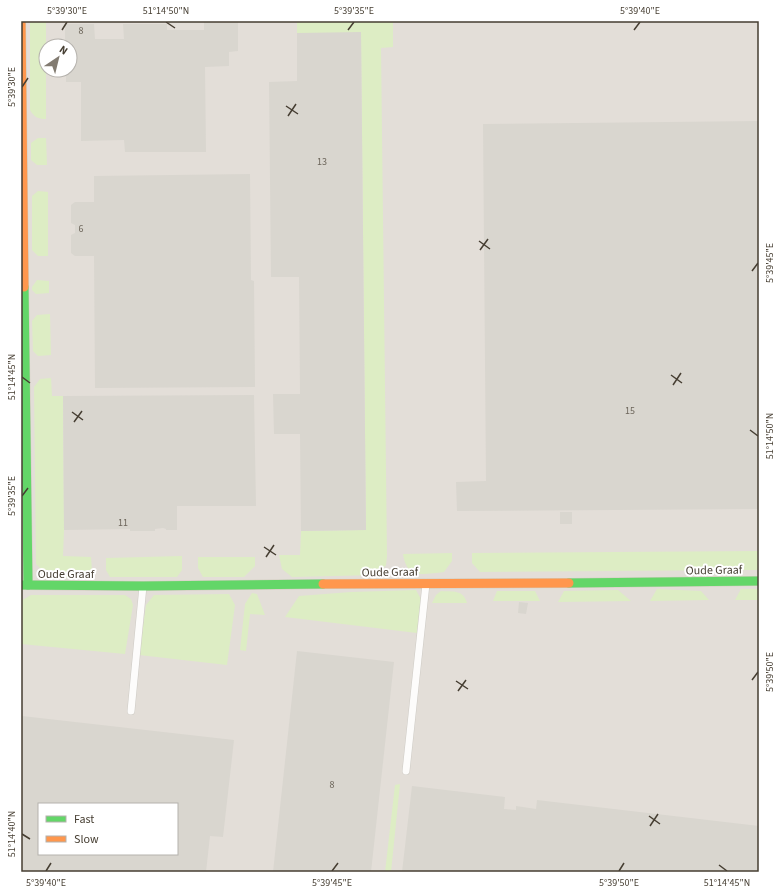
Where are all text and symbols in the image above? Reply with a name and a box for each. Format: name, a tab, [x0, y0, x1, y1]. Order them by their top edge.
text: 5°39'30"E	[47, 4, 87, 18]
text: 51°14'50"N	[143, 4, 189, 18]
text: 5°39'35"E	[334, 4, 374, 18]
text: 5°39'40"E	[620, 4, 660, 18]
house number: 8	[79, 24, 84, 38]
north arrow	[38, 38, 78, 78]
text: N	[56, 42, 71, 58]
text: 5°39'30"E	[5, 67, 19, 107]
house number: 13	[317, 155, 327, 169]
house number: 6	[79, 222, 84, 236]
text: 5°39'45"E	[763, 243, 777, 283]
text: 51°14'45"N	[5, 354, 19, 400]
house number: 15	[625, 404, 635, 418]
text: 51°14'50"N	[763, 413, 777, 459]
text: 5°39'35"E	[5, 476, 19, 516]
house number: 11	[118, 516, 128, 530]
street label: Oude Graaf	[686, 562, 743, 579]
street label: Oude Graaf	[362, 564, 419, 581]
street label: Oude Graaf	[38, 566, 95, 583]
text: 5°39'50"E	[763, 652, 777, 692]
house number: 8	[330, 778, 335, 792]
legend	[38, 803, 178, 855]
text: 51°14'40"N	[5, 811, 19, 857]
text: Fast	[74, 811, 94, 828]
text: Slow	[74, 831, 99, 848]
text: 5°39'40"E	[26, 876, 66, 890]
text: 5°39'45"E	[312, 876, 352, 890]
text: 5°39'50"E	[599, 876, 639, 890]
text: 51°14'45"N	[704, 876, 750, 890]

